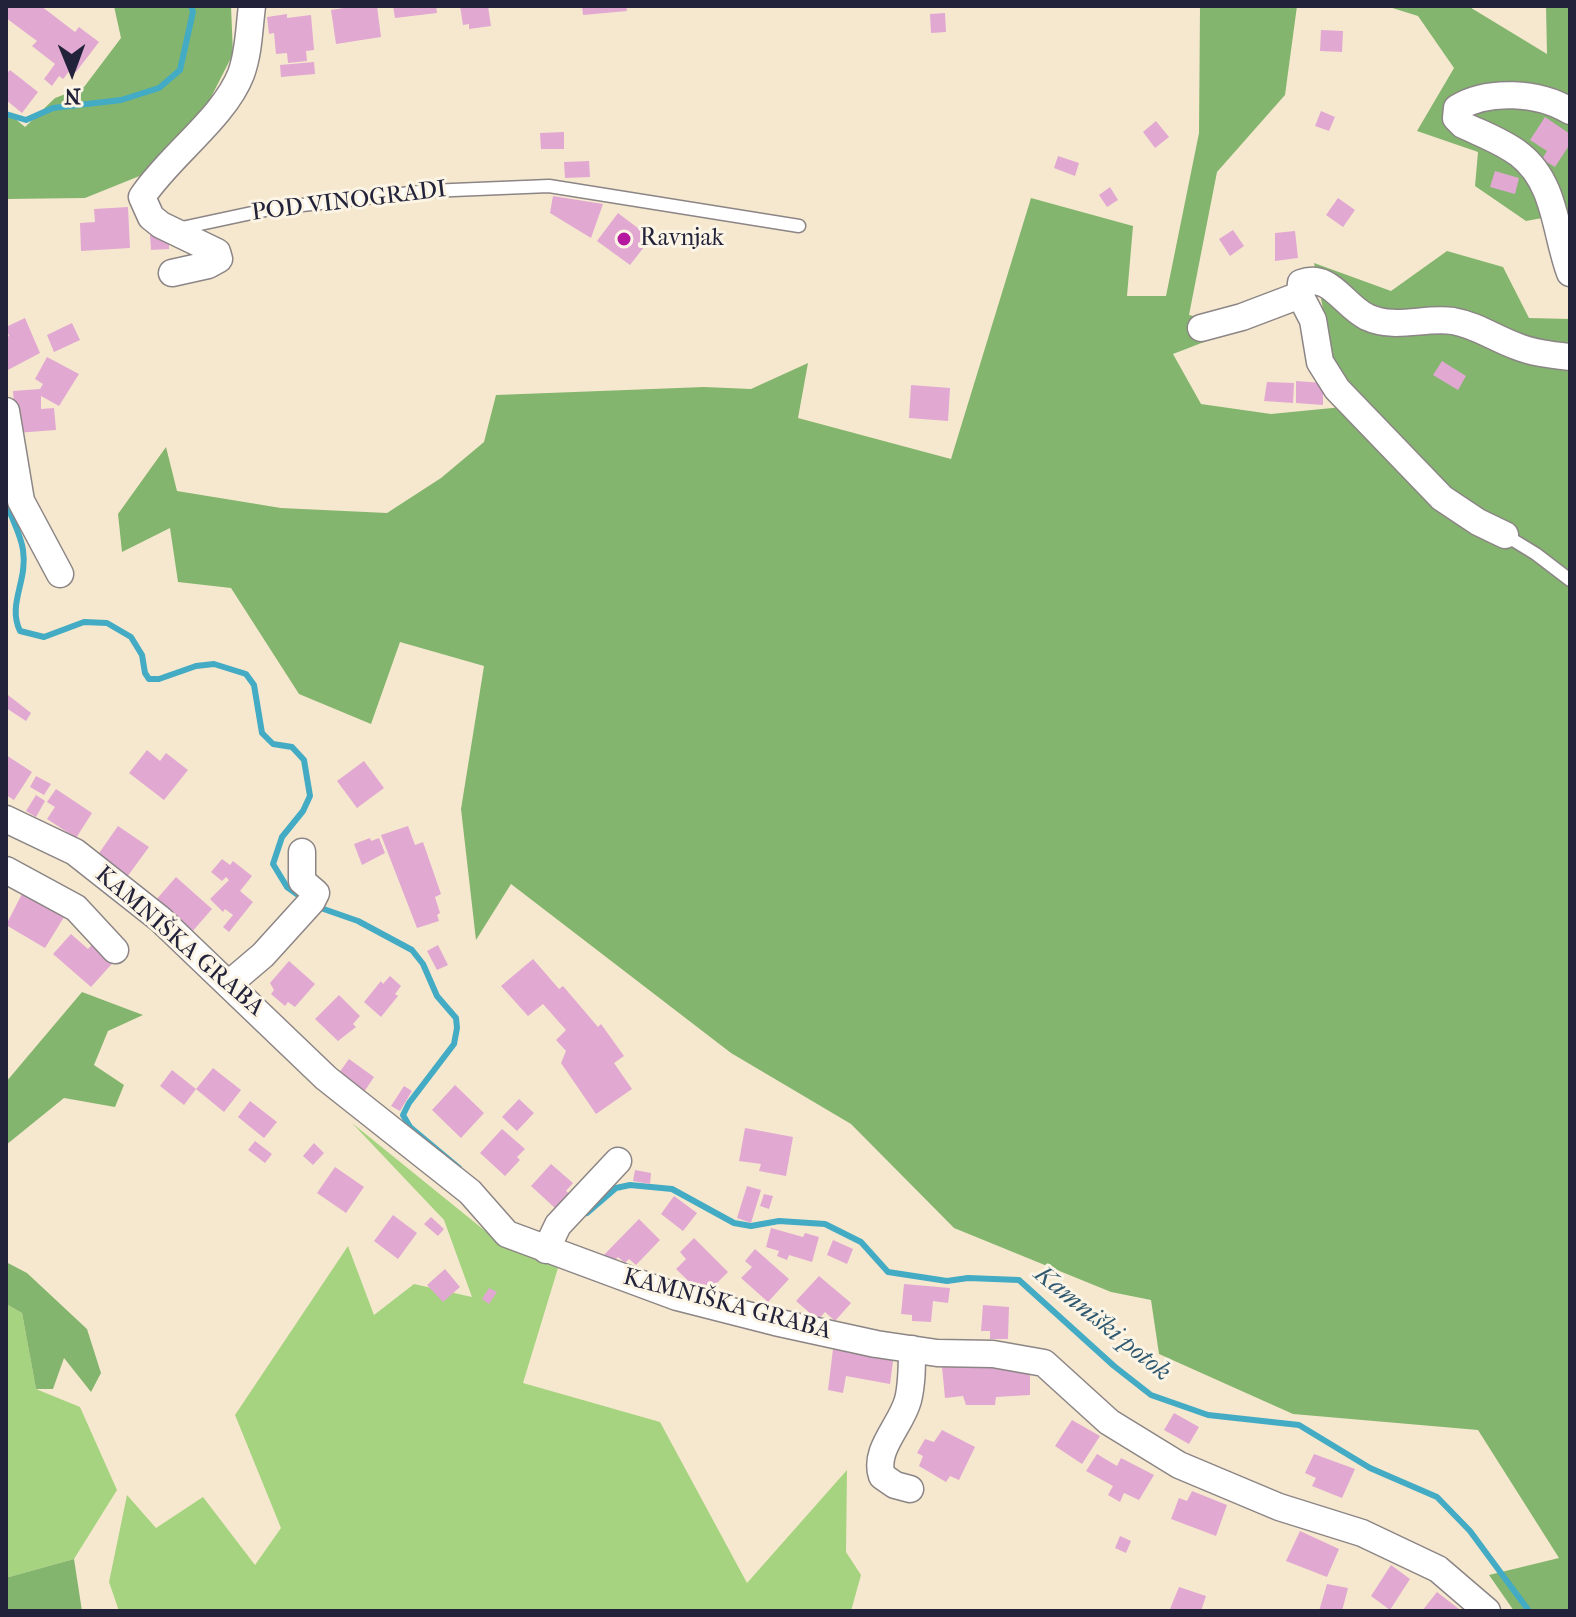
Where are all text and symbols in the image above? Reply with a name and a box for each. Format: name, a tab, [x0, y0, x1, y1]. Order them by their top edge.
north arrow	[32, 32, 112, 112]
text: N	[64, 83, 81, 109]
street label: POD VINOGRADI	[250, 176, 448, 228]
place label: Ravnjak	[640, 225, 724, 253]
marker: Ravnjak	[615, 230, 633, 248]
street label: KAMNIŠKA GRABA	[89, 861, 269, 1023]
water label: Kamniški potok	[1027, 1259, 1177, 1389]
street label: KAMNIŠKA GRABA	[620, 1263, 834, 1347]

